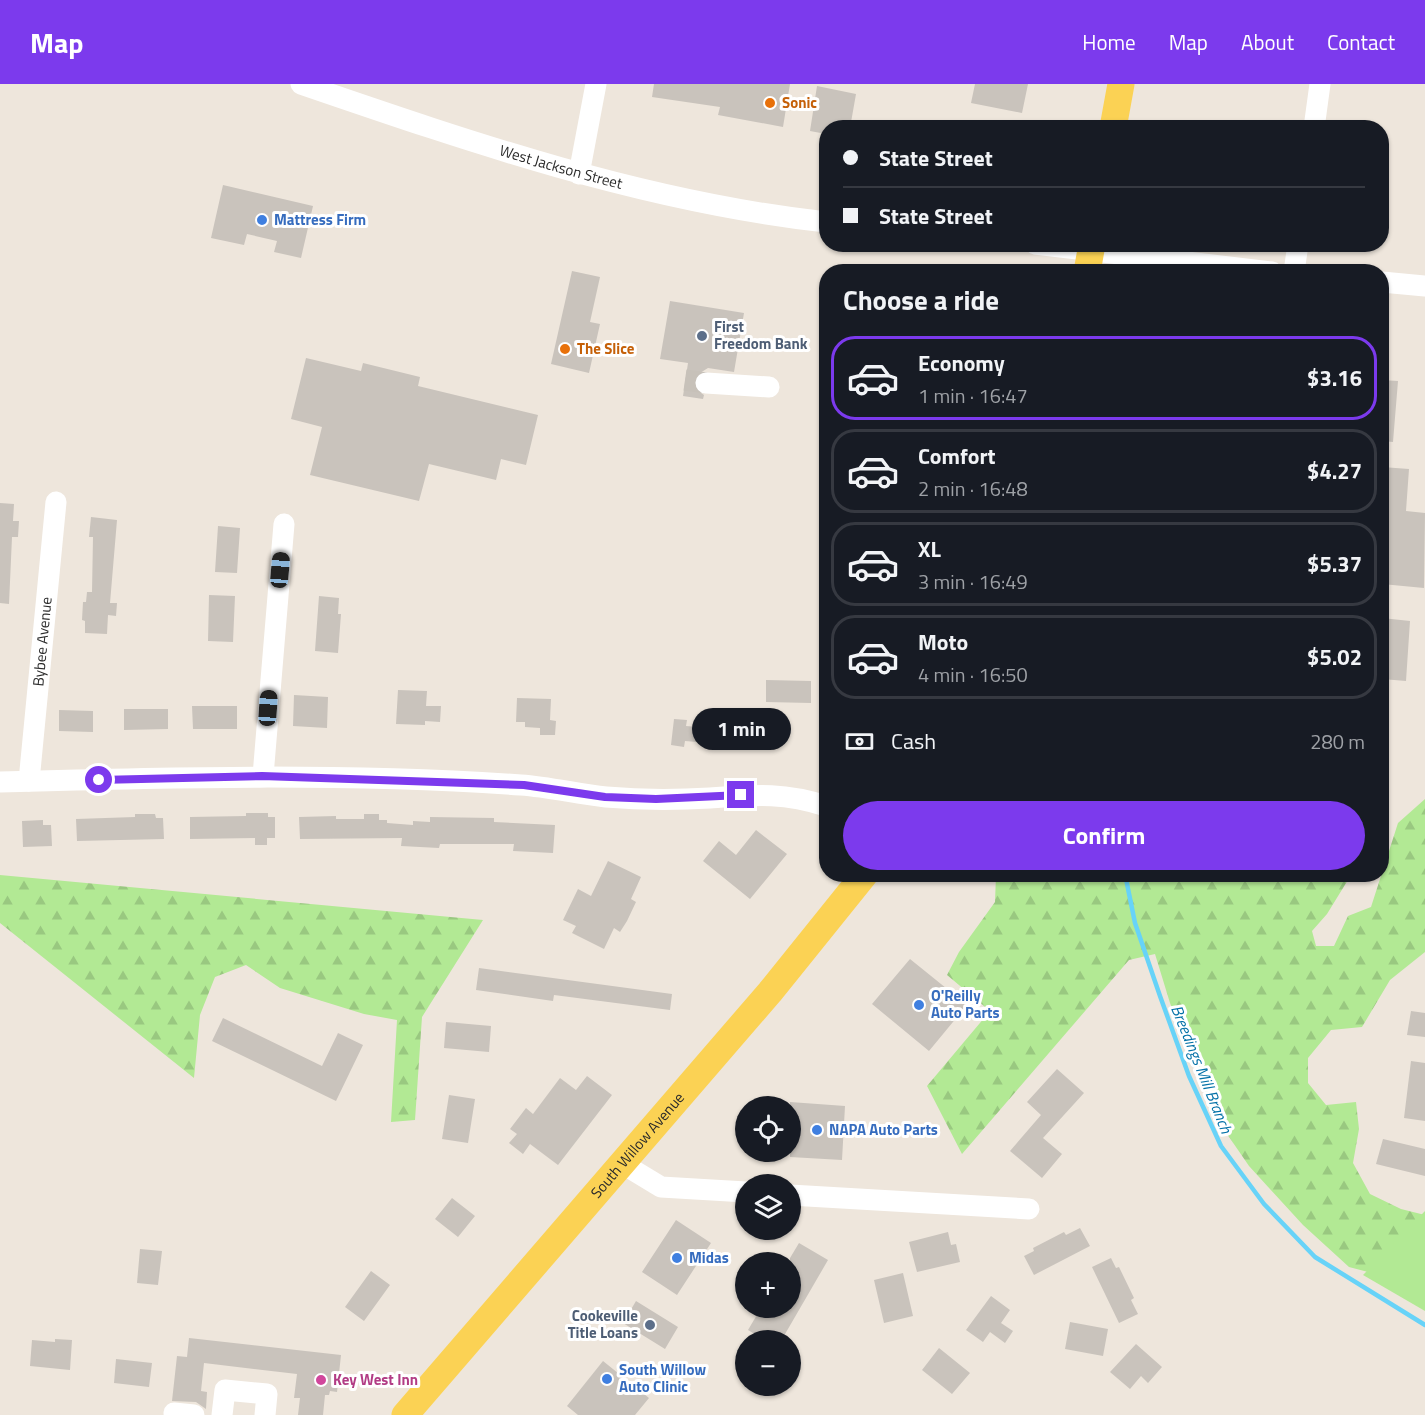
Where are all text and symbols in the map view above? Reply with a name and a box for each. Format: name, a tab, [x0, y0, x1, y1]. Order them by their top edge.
text: Map	[30, 21, 84, 64]
text: Home	[1082, 26, 1136, 58]
text: Map	[1169, 26, 1208, 58]
text: About	[1241, 26, 1294, 58]
text: Contact	[1327, 26, 1395, 58]
place label: Sonic	[782, 91, 817, 114]
marker: Sonic	[763, 96, 777, 110]
street label: West Jackson Street	[497, 138, 626, 195]
text: State Street	[879, 141, 993, 175]
text: State Street	[879, 199, 993, 233]
place label: Mattress Firm	[274, 208, 366, 231]
marker: Mattress Firm	[255, 213, 269, 227]
text: Choose a ride	[843, 279, 999, 320]
place label: First Freedom Bank	[714, 315, 808, 355]
marker: First Freedom Bank	[695, 329, 709, 343]
place label: The Slice	[577, 337, 635, 360]
marker: The Slice	[558, 342, 572, 356]
text: Economy	[918, 346, 1005, 380]
icon: car	[846, 351, 900, 405]
text: $3.16	[1307, 361, 1362, 395]
text: 1 min · 16:47	[918, 380, 1028, 411]
text: Comfort	[918, 439, 996, 473]
icon: car	[846, 444, 900, 498]
text: $4.27	[1307, 454, 1362, 488]
text: 2 min · 16:48	[918, 473, 1028, 504]
text: XL	[918, 532, 941, 566]
icon: car	[846, 537, 900, 591]
text: $5.37	[1307, 547, 1362, 581]
car	[269, 551, 291, 589]
text: 3 min · 16:49	[918, 566, 1028, 597]
street label: Bybee Avenue	[26, 596, 58, 687]
text: Moto	[918, 625, 968, 659]
icon: car	[846, 630, 900, 684]
text: $5.02	[1307, 640, 1362, 674]
text: 4 min · 16:50	[918, 659, 1028, 690]
car	[258, 689, 278, 727]
callout: 1 min	[692, 708, 790, 750]
text: 1 min	[717, 713, 766, 744]
text: Cash	[891, 724, 936, 758]
icon: cash	[843, 725, 876, 758]
text: 280 m	[1310, 726, 1365, 757]
route start	[85, 766, 112, 793]
route end	[727, 781, 754, 808]
button: Confirm	[843, 801, 1365, 870]
place label: O'Reilly Auto Parts	[931, 984, 1000, 1024]
marker: O'Reilly Auto Parts	[912, 998, 926, 1012]
water label: Breedings Mill Branch	[1165, 1001, 1239, 1138]
street label: South Willow Avenue	[585, 1087, 690, 1203]
map controls	[735, 1096, 801, 1396]
button: locate	[735, 1096, 801, 1162]
place label: NAPA Auto Parts	[829, 1118, 938, 1141]
marker: NAPA Auto Parts	[810, 1123, 824, 1137]
button: layers	[735, 1174, 801, 1240]
place label: Midas	[689, 1246, 729, 1269]
marker: Midas	[670, 1251, 684, 1265]
button: +	[735, 1252, 801, 1318]
place label: Cookeville Title Loans	[568, 1304, 638, 1344]
marker: Cookeville Title Loans	[643, 1318, 657, 1332]
button: −	[735, 1330, 801, 1396]
place label: South Willow Auto Clinic	[619, 1358, 706, 1398]
place label: Key West Inn	[333, 1368, 418, 1391]
marker: South Willow Auto Clinic	[600, 1372, 614, 1386]
marker: Key West Inn	[314, 1373, 328, 1387]

